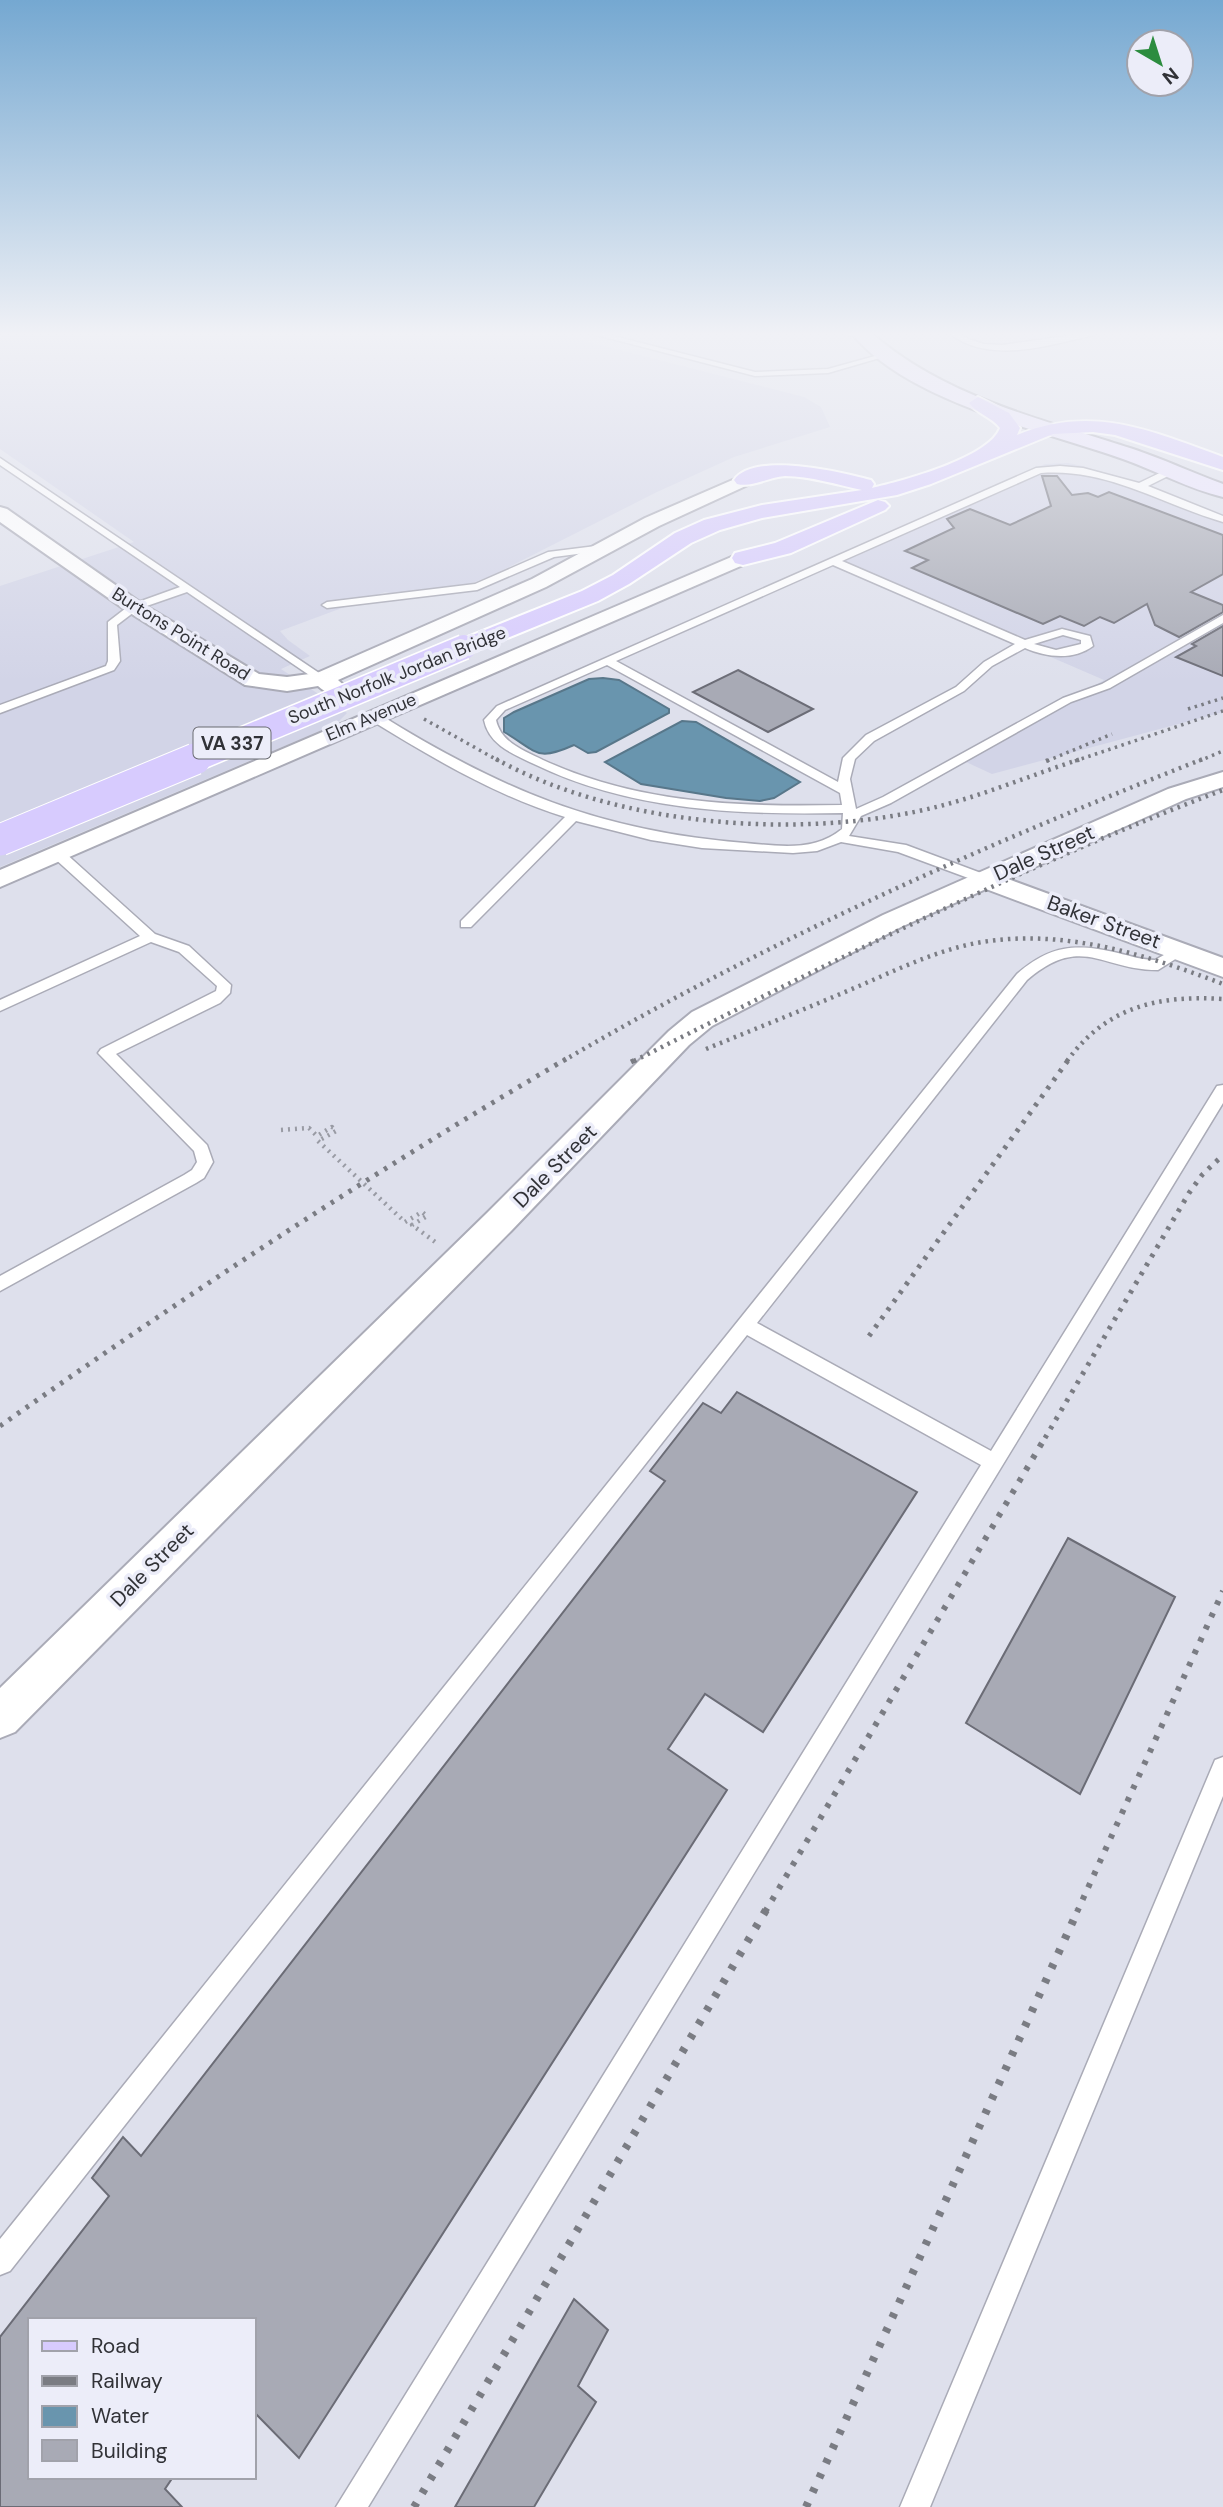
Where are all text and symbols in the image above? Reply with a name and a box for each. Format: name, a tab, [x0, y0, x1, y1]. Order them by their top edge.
north arrow	[1125, 28, 1195, 98]
text: N	[1157, 62, 1184, 90]
street label: Burtons Point Road	[107, 582, 255, 686]
street label: South Norfolk Jordan Bridge	[285, 620, 509, 730]
street label: Elm Avenue	[322, 687, 420, 747]
road number: VA 337	[194, 728, 270, 758]
street label: Dale Street	[989, 818, 1099, 888]
street label: Baker Street	[1043, 889, 1165, 955]
street label: Dale Street	[507, 1118, 603, 1214]
street label: Dale Street	[104, 1517, 200, 1613]
legend	[28, 2318, 256, 2479]
text: Road	[91, 2332, 140, 2360]
text: Railway	[91, 2367, 163, 2395]
text: Water	[91, 2402, 149, 2430]
text: Building	[91, 2437, 168, 2465]

